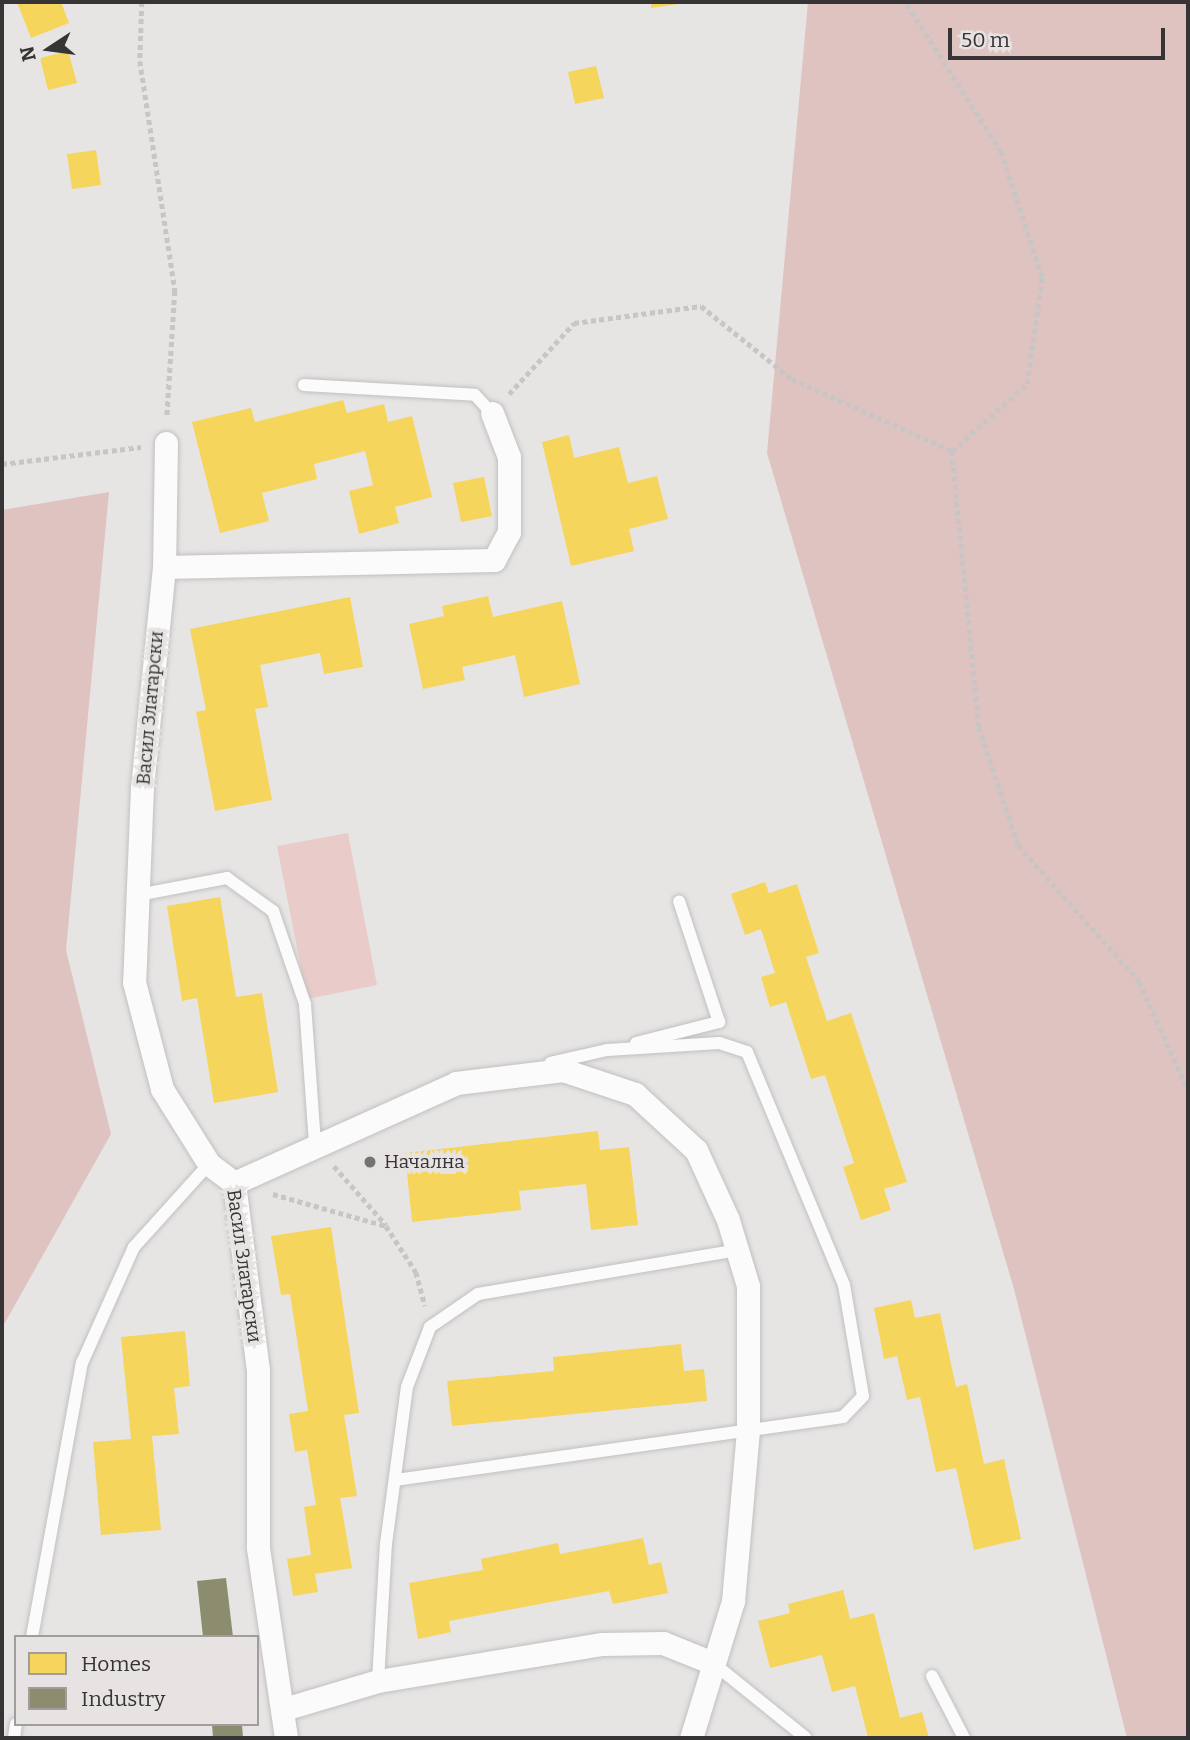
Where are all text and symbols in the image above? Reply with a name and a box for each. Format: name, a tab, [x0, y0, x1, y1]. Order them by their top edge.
north arrow	[14, 14, 84, 84]
scale bar	[952, 14, 1169, 58]
text: 50 m	[961, 27, 1010, 53]
text: N	[15, 44, 41, 64]
street label: Васил Златарски	[132, 630, 168, 786]
place label: Начална	[384, 1151, 465, 1173]
marker: Начална	[362, 1154, 378, 1170]
street label: Васил Златарски	[222, 1188, 266, 1344]
legend	[14, 1635, 259, 1726]
text: Homes	[81, 1651, 151, 1677]
text: Industry	[81, 1686, 165, 1712]

